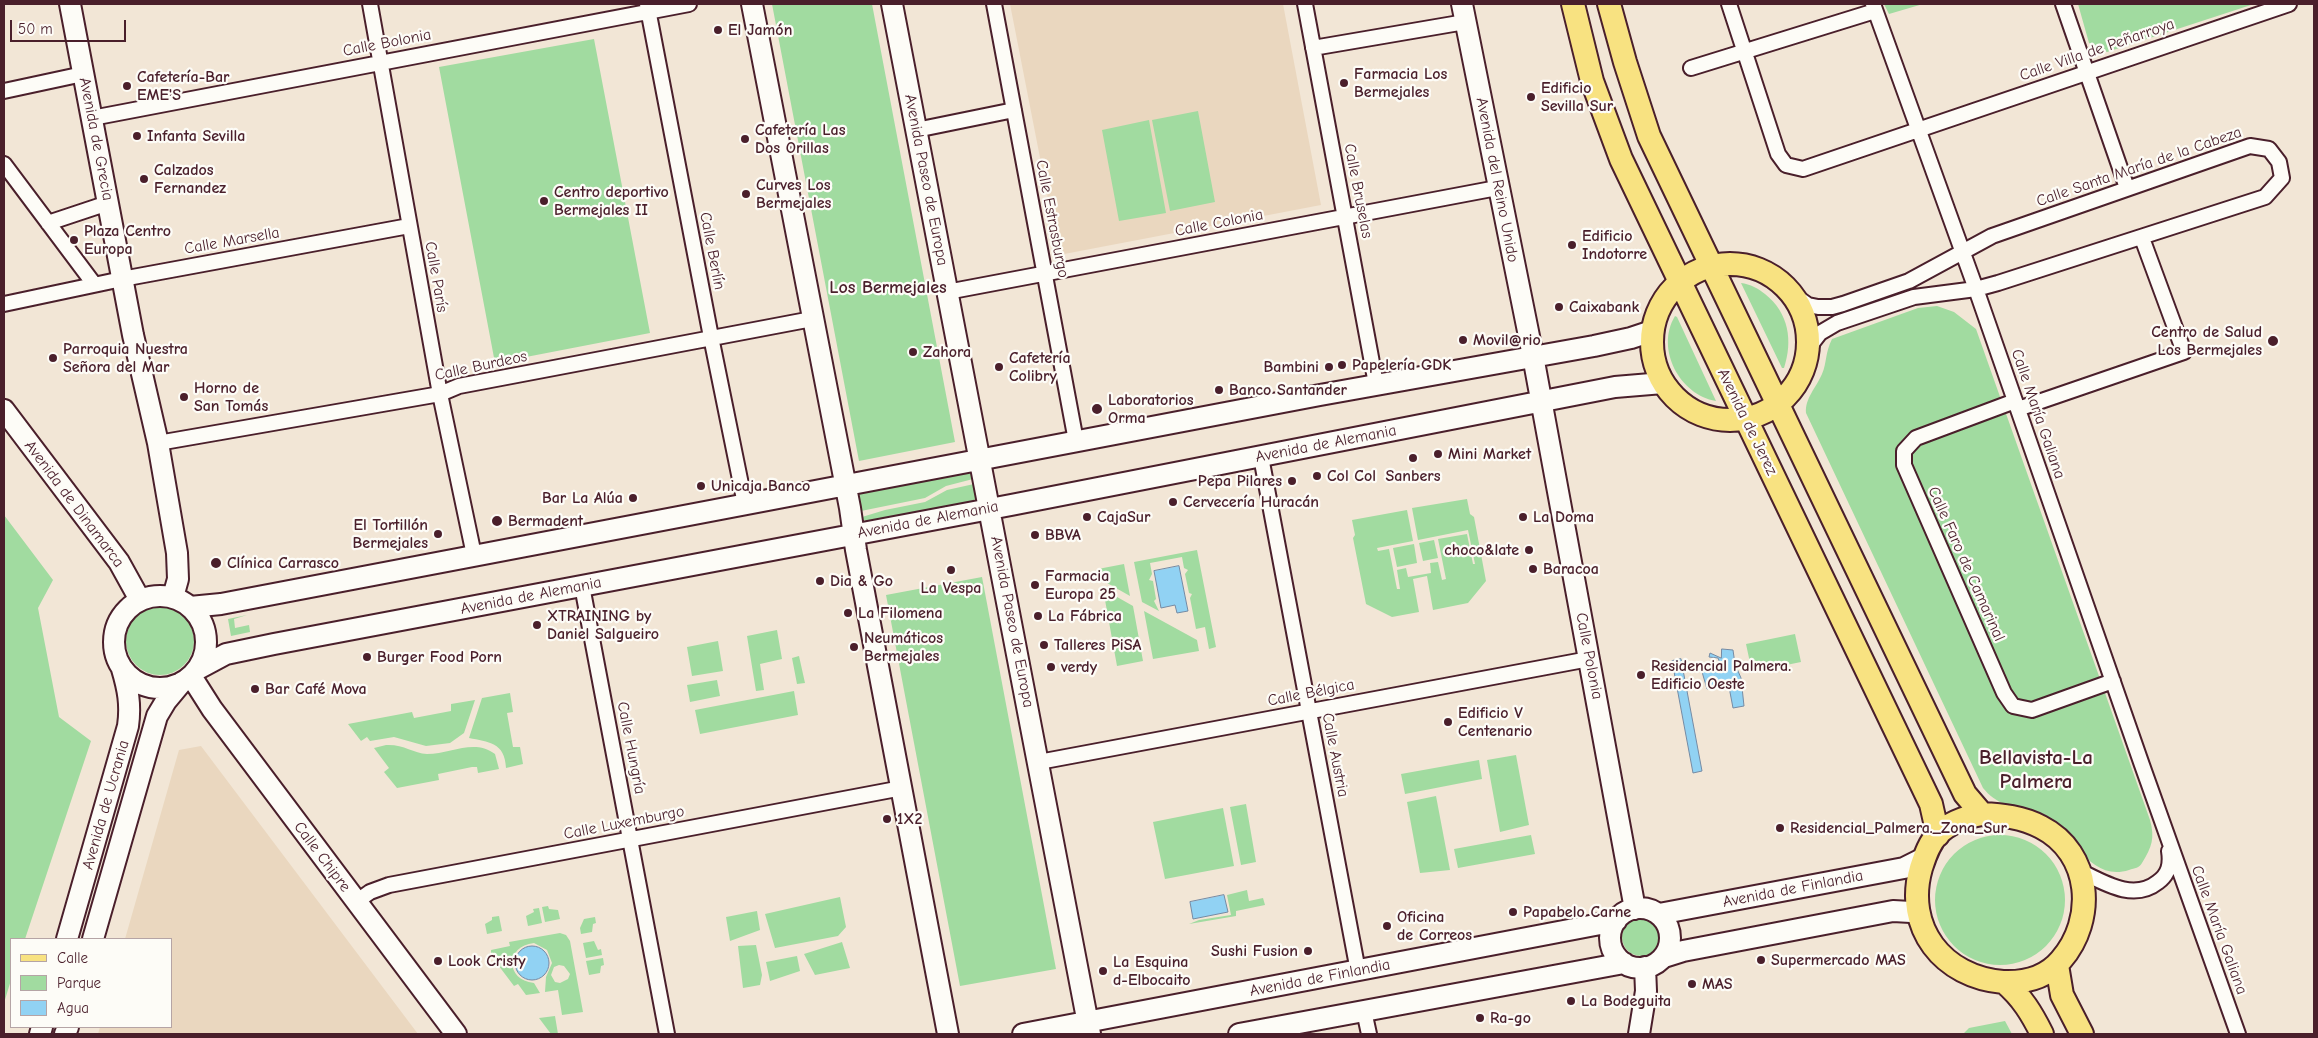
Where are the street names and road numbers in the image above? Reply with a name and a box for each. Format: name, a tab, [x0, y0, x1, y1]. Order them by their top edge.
street label: Calle Villa de Peñarroya	[2017, 14, 2177, 86]
street label: Calle Bolonia	[341, 25, 433, 61]
street label: Avenida de Grecia	[75, 76, 117, 202]
street label: Avenida Paseo de Europa	[900, 93, 952, 267]
street label: Avenida del Reino Unido	[1472, 96, 1522, 264]
street label: Calle Santa María de la Cabeza	[2034, 123, 2244, 211]
street label: Calle Bruselas	[1339, 142, 1377, 240]
street label: Calle Estrasburgo	[1031, 158, 1073, 280]
street label: Calle Colonia	[1173, 205, 1265, 241]
street label: Calle Berlín	[695, 211, 729, 291]
street label: Calle Marsella	[183, 223, 281, 259]
street label: Calle París	[420, 240, 452, 314]
street label: Calle Burdeos	[433, 347, 529, 385]
street label: Calle María Galiana	[2007, 347, 2069, 481]
street label: Avenida de Jerez	[1713, 365, 1781, 479]
street label: Avenida de Alemania	[1254, 421, 1398, 467]
street label: Avenida de Dinamarca	[20, 437, 128, 571]
street label: Calle Faro de Camarinal	[1923, 484, 2009, 644]
street label: Avenida de Alemania	[856, 497, 1000, 543]
street label: Avenida Paseo de Europa	[986, 535, 1038, 709]
street label: Avenida de Alemania	[459, 573, 603, 619]
street label: Calle Polonia	[1571, 611, 1607, 701]
street label: Calle Bélgica	[1266, 675, 1356, 711]
street label: Calle Hungría	[613, 700, 649, 796]
street label: Calle Austria	[1317, 711, 1353, 799]
street label: Avenida de Ucrania	[78, 738, 134, 872]
street label: Calle Luxemburgo	[562, 802, 686, 844]
street label: Calle Chipre	[289, 818, 355, 896]
street label: Calle María Galiana	[2187, 863, 2251, 997]
street label: Avenida de Finlandia	[1721, 866, 1865, 912]
street label: Avenida de Finlandia	[1248, 955, 1392, 1001]

